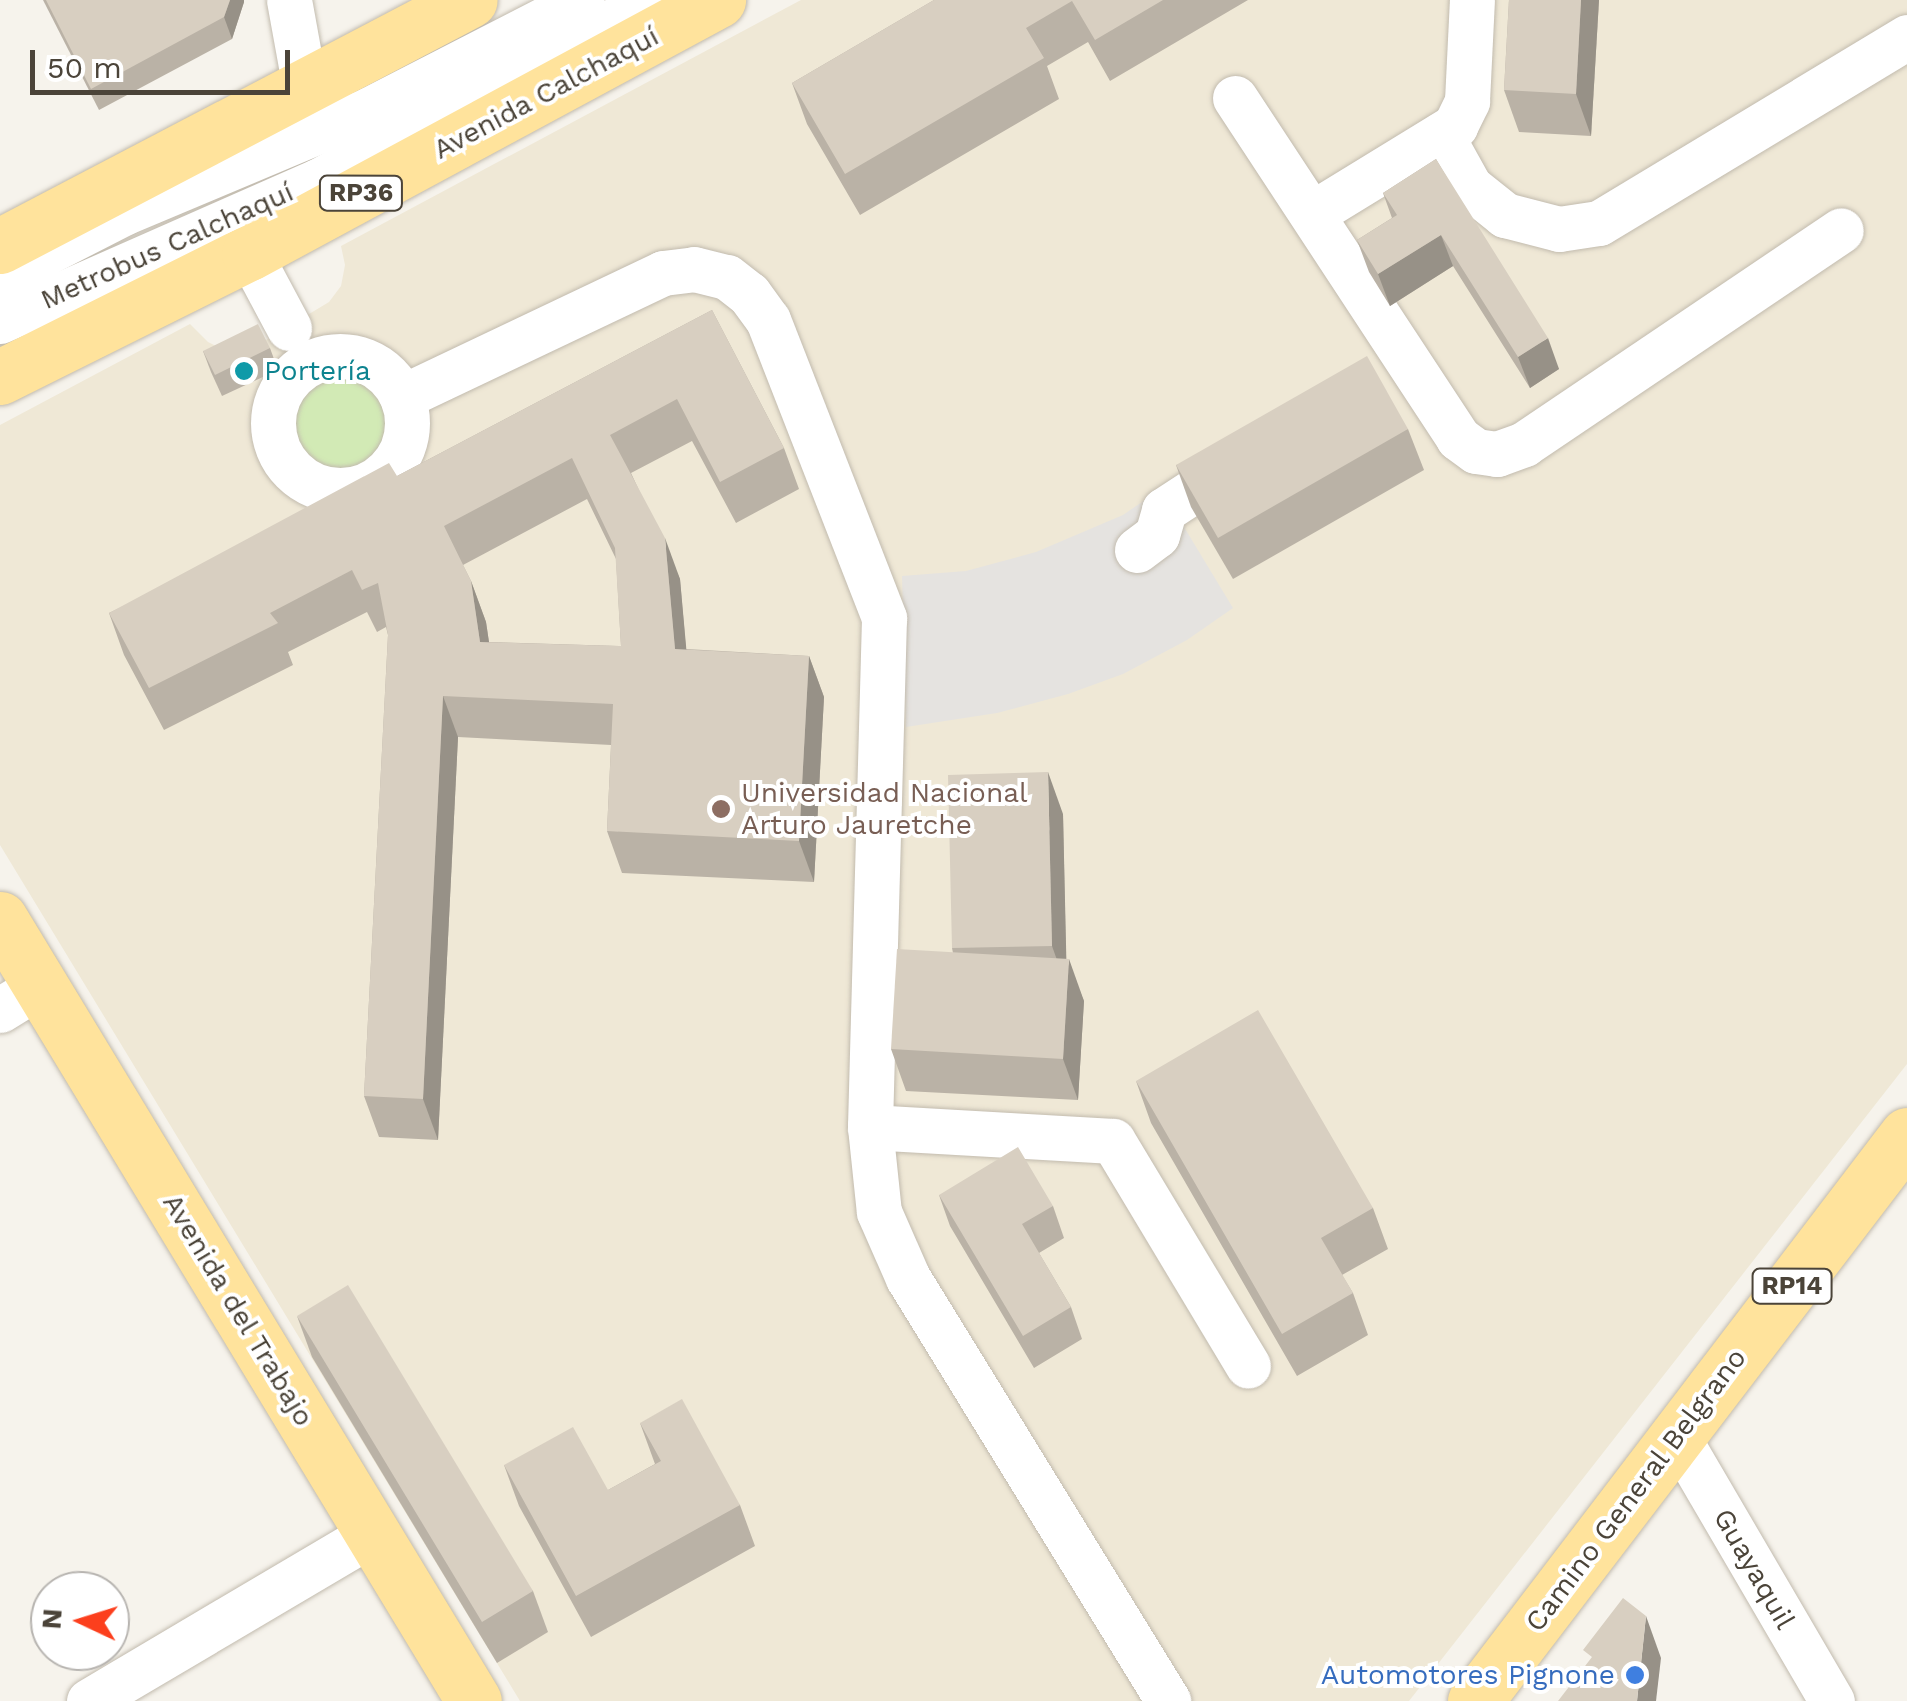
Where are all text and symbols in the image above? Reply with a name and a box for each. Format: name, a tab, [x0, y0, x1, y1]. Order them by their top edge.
street label: Avenida Calchaquí	[427, 19, 665, 167]
scale bar	[35, 30, 295, 92]
text: 50 m	[47, 50, 122, 85]
road number: RP36	[318, 173, 404, 213]
street label: Metrobus Calchaquí	[36, 175, 298, 317]
place label: Portería	[264, 354, 371, 388]
marker: Portería	[233, 360, 255, 382]
place label: Universidad Nacional Arturo Jauretche	[741, 776, 1028, 842]
marker: Universidad Nacional Arturo Jauretche	[710, 798, 732, 820]
street label: Avenida del Trabajo	[155, 1187, 321, 1433]
road number: RP14	[1750, 1266, 1834, 1306]
street label: Camino General Belgrano	[1518, 1341, 1754, 1639]
street label: Guayaquil	[1706, 1503, 1802, 1635]
north arrow	[30, 1571, 130, 1671]
text: N	[34, 1608, 69, 1631]
place label: Automotores Pignone	[1321, 1658, 1615, 1692]
marker: Automotores Pignone	[1624, 1664, 1646, 1686]

